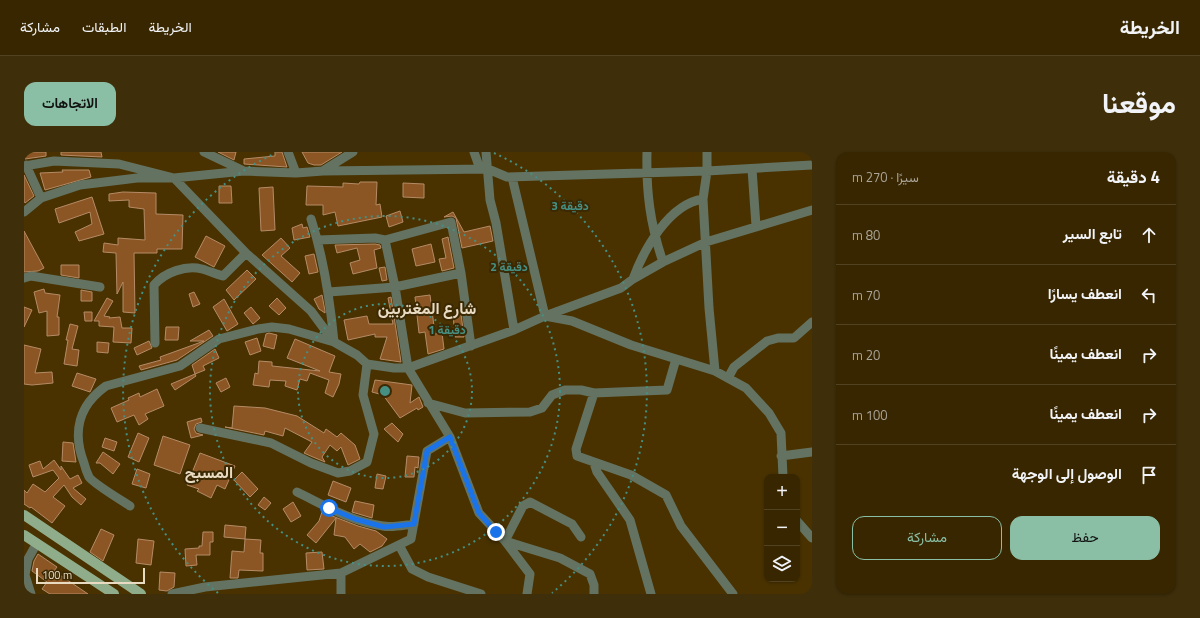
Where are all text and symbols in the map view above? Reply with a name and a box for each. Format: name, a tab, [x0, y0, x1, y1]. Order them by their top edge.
text: الخريطة	[1120, 12, 1180, 41]
text: مشاركة	[20, 16, 60, 37]
text: الطبقات	[82, 16, 126, 37]
text: الخريطة	[148, 16, 192, 37]
text: موقعنا	[1102, 81, 1176, 124]
button: الاتجاهات	[24, 82, 116, 126]
text: 4 دقيقة	[1107, 164, 1160, 190]
text: سيرًا · 270 m	[852, 167, 919, 187]
text: 3 دقيقة	[551, 196, 589, 215]
text: تابع السير	[1063, 222, 1122, 245]
icon: ahead	[1138, 224, 1160, 246]
text: 80 m	[852, 225, 880, 245]
text: 2 دقيقة	[490, 257, 528, 276]
text: انعطف يسارًا	[1048, 282, 1122, 305]
icon: left	[1138, 284, 1160, 306]
text: 70 m	[852, 285, 880, 305]
district label: شارع المغتربين	[378, 296, 477, 320]
text: 1 دقيقة	[428, 320, 466, 339]
text: انعطف يمينًا	[1050, 342, 1122, 365]
icon: right	[1138, 344, 1160, 366]
text: 20 m	[852, 345, 880, 365]
centre of rings	[378, 384, 392, 398]
text: انعطف يمينًا	[1050, 402, 1122, 425]
icon: right	[1138, 404, 1160, 426]
text: 100 m	[852, 405, 888, 425]
district label: المسبح	[185, 460, 233, 484]
text: الوصول إلى الوجهة	[1012, 462, 1122, 485]
icon: arrive	[1138, 464, 1160, 486]
map controls	[764, 474, 800, 582]
button: +	[764, 474, 800, 510]
route start	[320, 499, 338, 517]
button: −	[764, 510, 800, 546]
button: مشاركة	[852, 516, 1002, 560]
button: حفظ	[1010, 516, 1160, 560]
route end	[487, 523, 505, 541]
button: layers	[764, 546, 800, 582]
scale bar	[36, 566, 145, 585]
text: 100 m	[42, 567, 72, 583]

